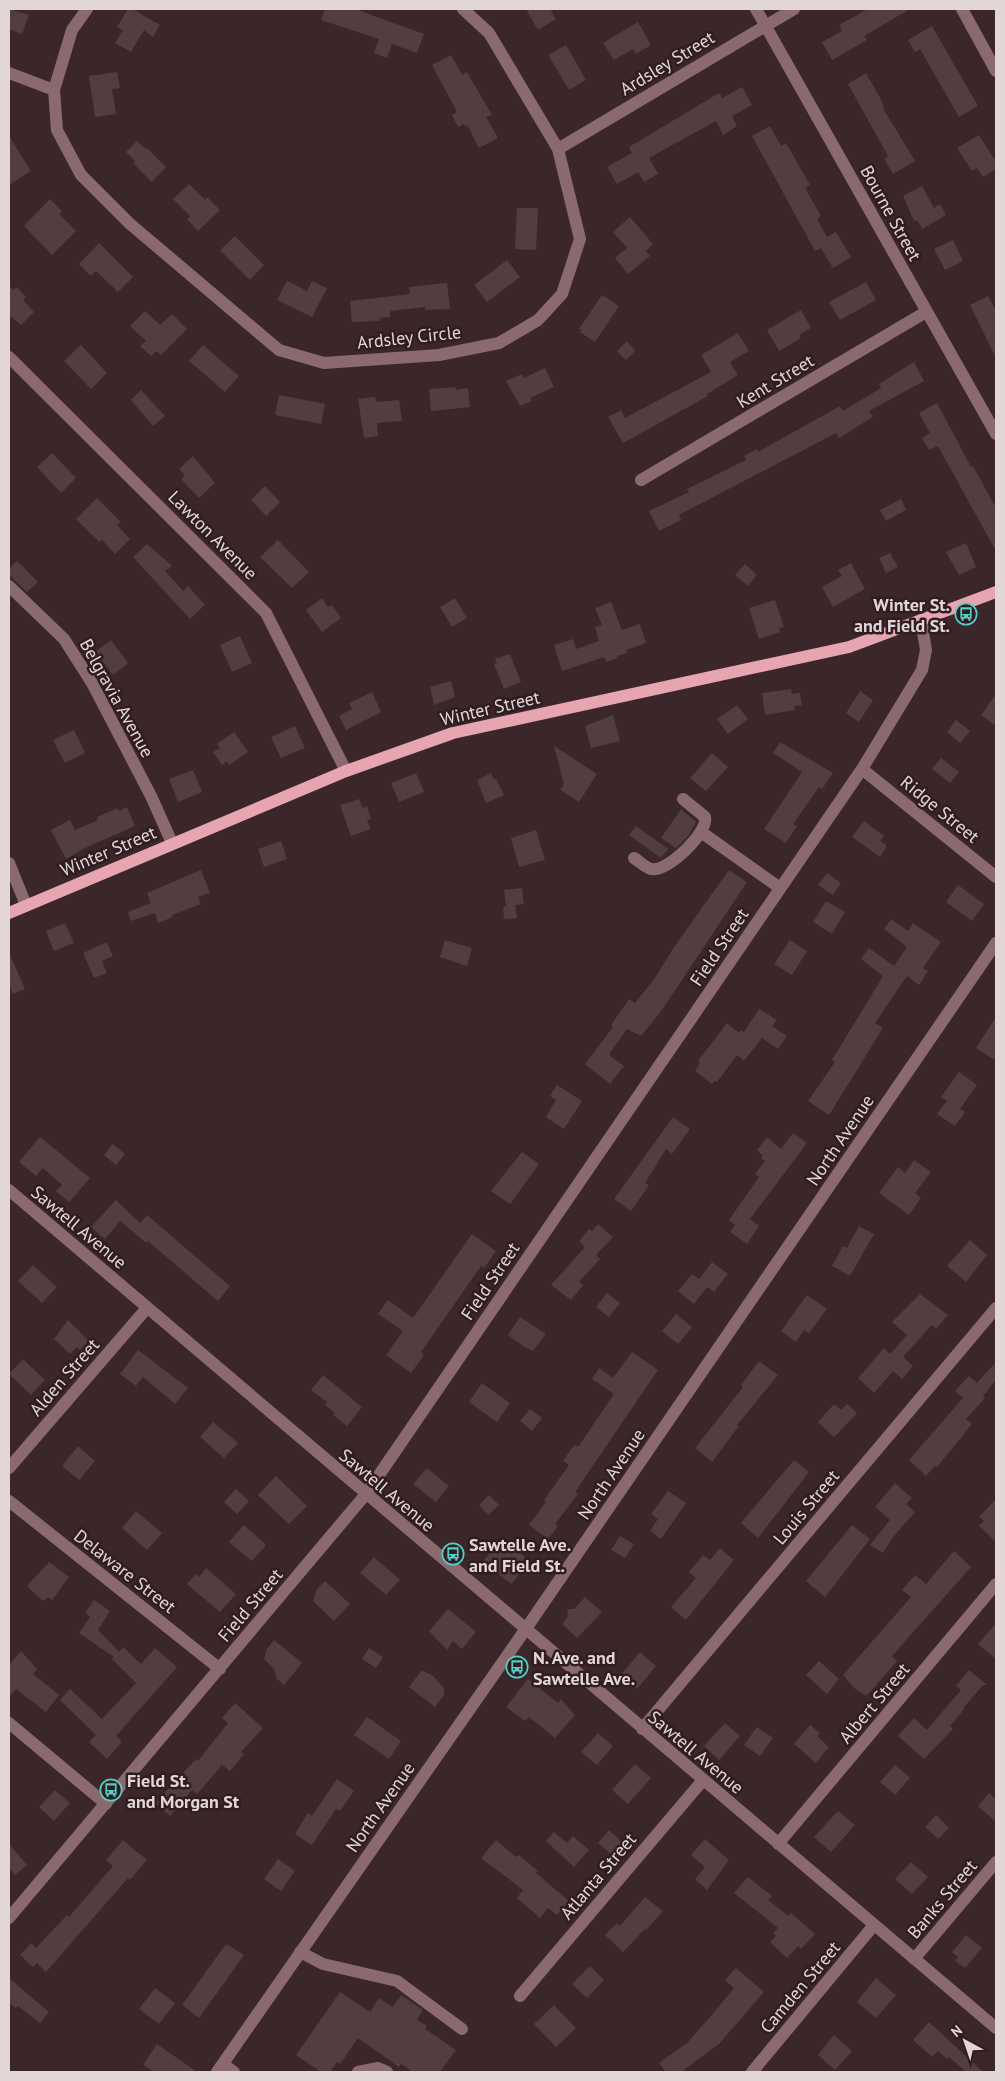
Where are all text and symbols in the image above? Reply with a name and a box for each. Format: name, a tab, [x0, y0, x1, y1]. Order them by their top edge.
street label: Ardsley Street	[615, 26, 719, 100]
street label: Bourne Street	[855, 161, 927, 265]
street label: Ardsley Circle	[356, 320, 462, 354]
street label: Kent Street	[732, 349, 818, 413]
street label: Lawton Avenue	[164, 486, 262, 584]
place label: Winter St. and Field St.	[854, 593, 950, 637]
bus stop icon: Winter St. and Field St.	[954, 602, 978, 626]
street label: Belgravia Avenue	[75, 634, 159, 762]
street label: Winter Street	[438, 685, 542, 731]
street label: Ridge Street	[896, 770, 984, 848]
street label: Winter Street	[57, 821, 159, 881]
street label: Field Street	[685, 904, 753, 990]
street label: North Avenue	[801, 1090, 879, 1190]
street label: Sawtell Avenue	[27, 1180, 131, 1274]
street label: Field Street	[456, 1238, 524, 1324]
street label: Alden Street	[24, 1334, 104, 1420]
street label: North Avenue	[572, 1424, 650, 1524]
street label: Sawtell Avenue	[335, 1443, 439, 1537]
street label: Louis Street	[768, 1465, 844, 1549]
street label: Delaware Street	[69, 1524, 181, 1618]
place label: Sawtelle Ave. and Field St.	[469, 1533, 571, 1577]
bus stop icon: Sawtelle Ave. and Field St.	[441, 1542, 465, 1566]
street label: Field Street	[213, 1564, 287, 1646]
place label: N. Ave. and Sawtelle Ave.	[533, 1646, 635, 1690]
bus stop icon: N. Ave. and Sawtelle Ave.	[505, 1655, 529, 1679]
street label: Albert Street	[834, 1658, 914, 1748]
street label: Sawtell Avenue	[644, 1705, 748, 1799]
street label: North Avenue	[341, 1757, 419, 1857]
place label: Field St. and Morgan St	[127, 1769, 240, 1813]
bus stop icon: Field St. and Morgan St	[99, 1778, 123, 1802]
street label: Atlanta Street	[555, 1828, 641, 1924]
street label: Banks Street	[902, 1855, 982, 1943]
street label: Camden Street	[755, 1936, 845, 2038]
north arrow	[940, 2016, 990, 2066]
text: N	[947, 2021, 966, 2041]

